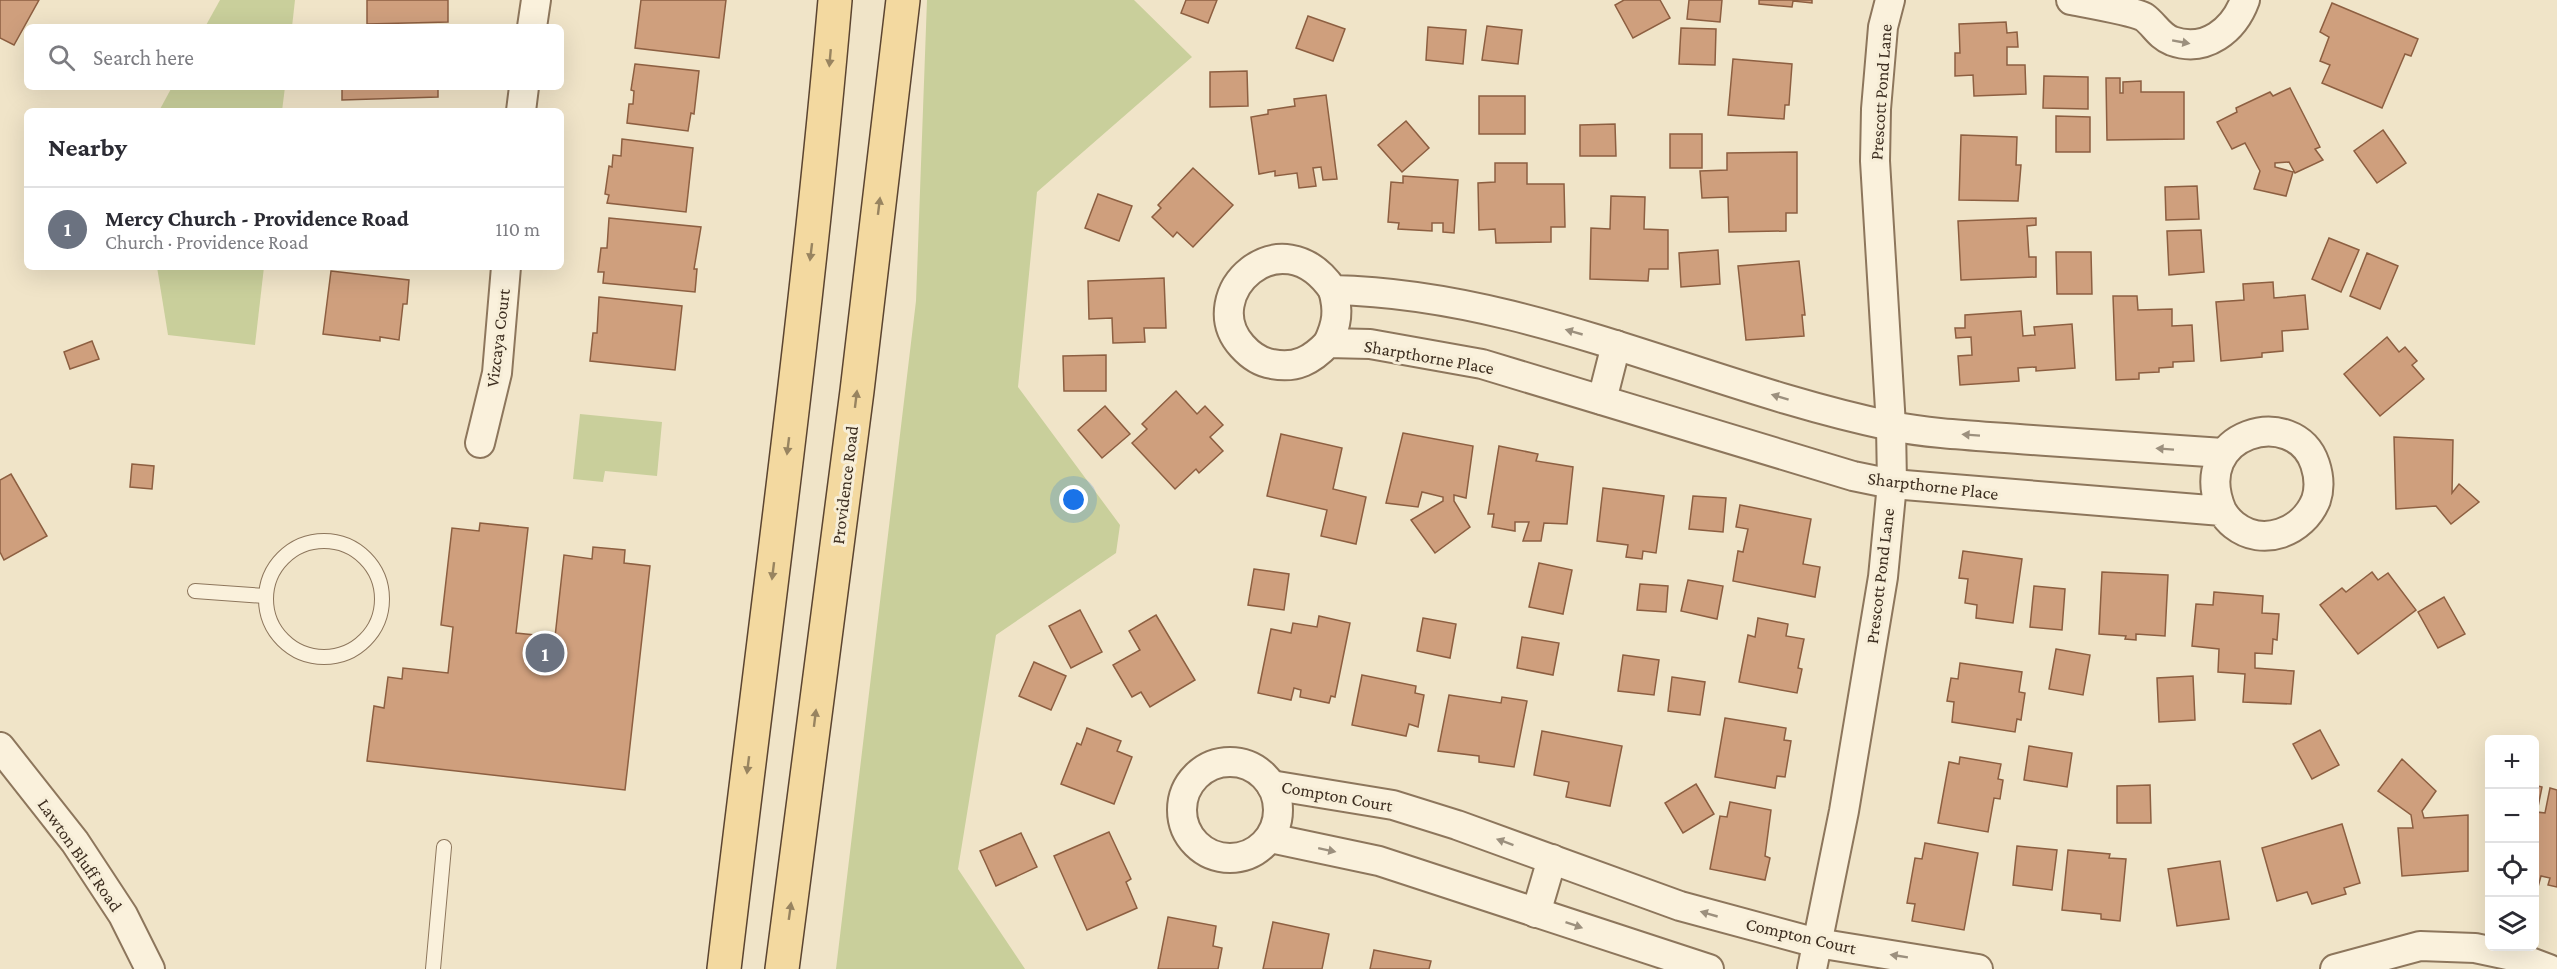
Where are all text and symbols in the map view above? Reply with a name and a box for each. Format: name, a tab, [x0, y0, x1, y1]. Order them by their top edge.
street label: Prescott Pond Lane	[1866, 23, 1896, 161]
search box	[24, 24, 564, 90]
one-way arrow	[2172, 38, 2191, 47]
icon: search	[45, 41, 78, 74]
text: Search here	[93, 45, 194, 70]
one-way arrow	[825, 49, 835, 68]
text: Nearby	[48, 133, 127, 162]
one-way arrow	[874, 196, 883, 215]
text: Mercy Church - Providence Road	[105, 206, 409, 231]
text: 1	[64, 218, 71, 240]
text: 110 m	[496, 218, 540, 240]
text: Church · Providence Road	[105, 231, 309, 253]
one-way arrow	[806, 243, 816, 262]
street label: Vizcaya Court	[482, 286, 514, 388]
one-way arrow	[1565, 327, 1583, 336]
street label: Sharpthorne Place	[1362, 336, 1496, 378]
one-way arrow	[851, 390, 860, 409]
one-way arrow	[1771, 392, 1789, 401]
street label: Providence Road	[828, 424, 862, 545]
one-way arrow	[1961, 431, 1980, 440]
one-way arrow	[784, 437, 793, 456]
one-way arrow	[2156, 444, 2175, 454]
street label: Sharpthorne Place	[1866, 468, 2000, 504]
your location	[1059, 485, 1088, 514]
street label: Prescott Pond Lane	[1862, 507, 1898, 645]
one-way arrow	[768, 562, 777, 581]
pin: 1	[526, 630, 564, 676]
one-way arrow	[810, 708, 820, 727]
map controls	[2485, 735, 2539, 951]
button: +	[2485, 735, 2539, 789]
one-way arrow	[744, 755, 753, 774]
street label: Compton Court	[1280, 776, 1395, 816]
button: −	[2485, 789, 2539, 843]
street label: Lawton Bluff Road	[34, 795, 127, 916]
one-way arrow	[1496, 837, 1514, 847]
button: locate	[2485, 843, 2539, 897]
one-way arrow	[1318, 846, 1336, 856]
button: layers	[2485, 897, 2539, 951]
one-way arrow	[785, 901, 794, 920]
one-way arrow	[1700, 908, 1718, 918]
street label: Compton Court	[1744, 914, 1859, 959]
one-way arrow	[1565, 921, 1583, 931]
one-way arrow	[1890, 952, 1909, 961]

